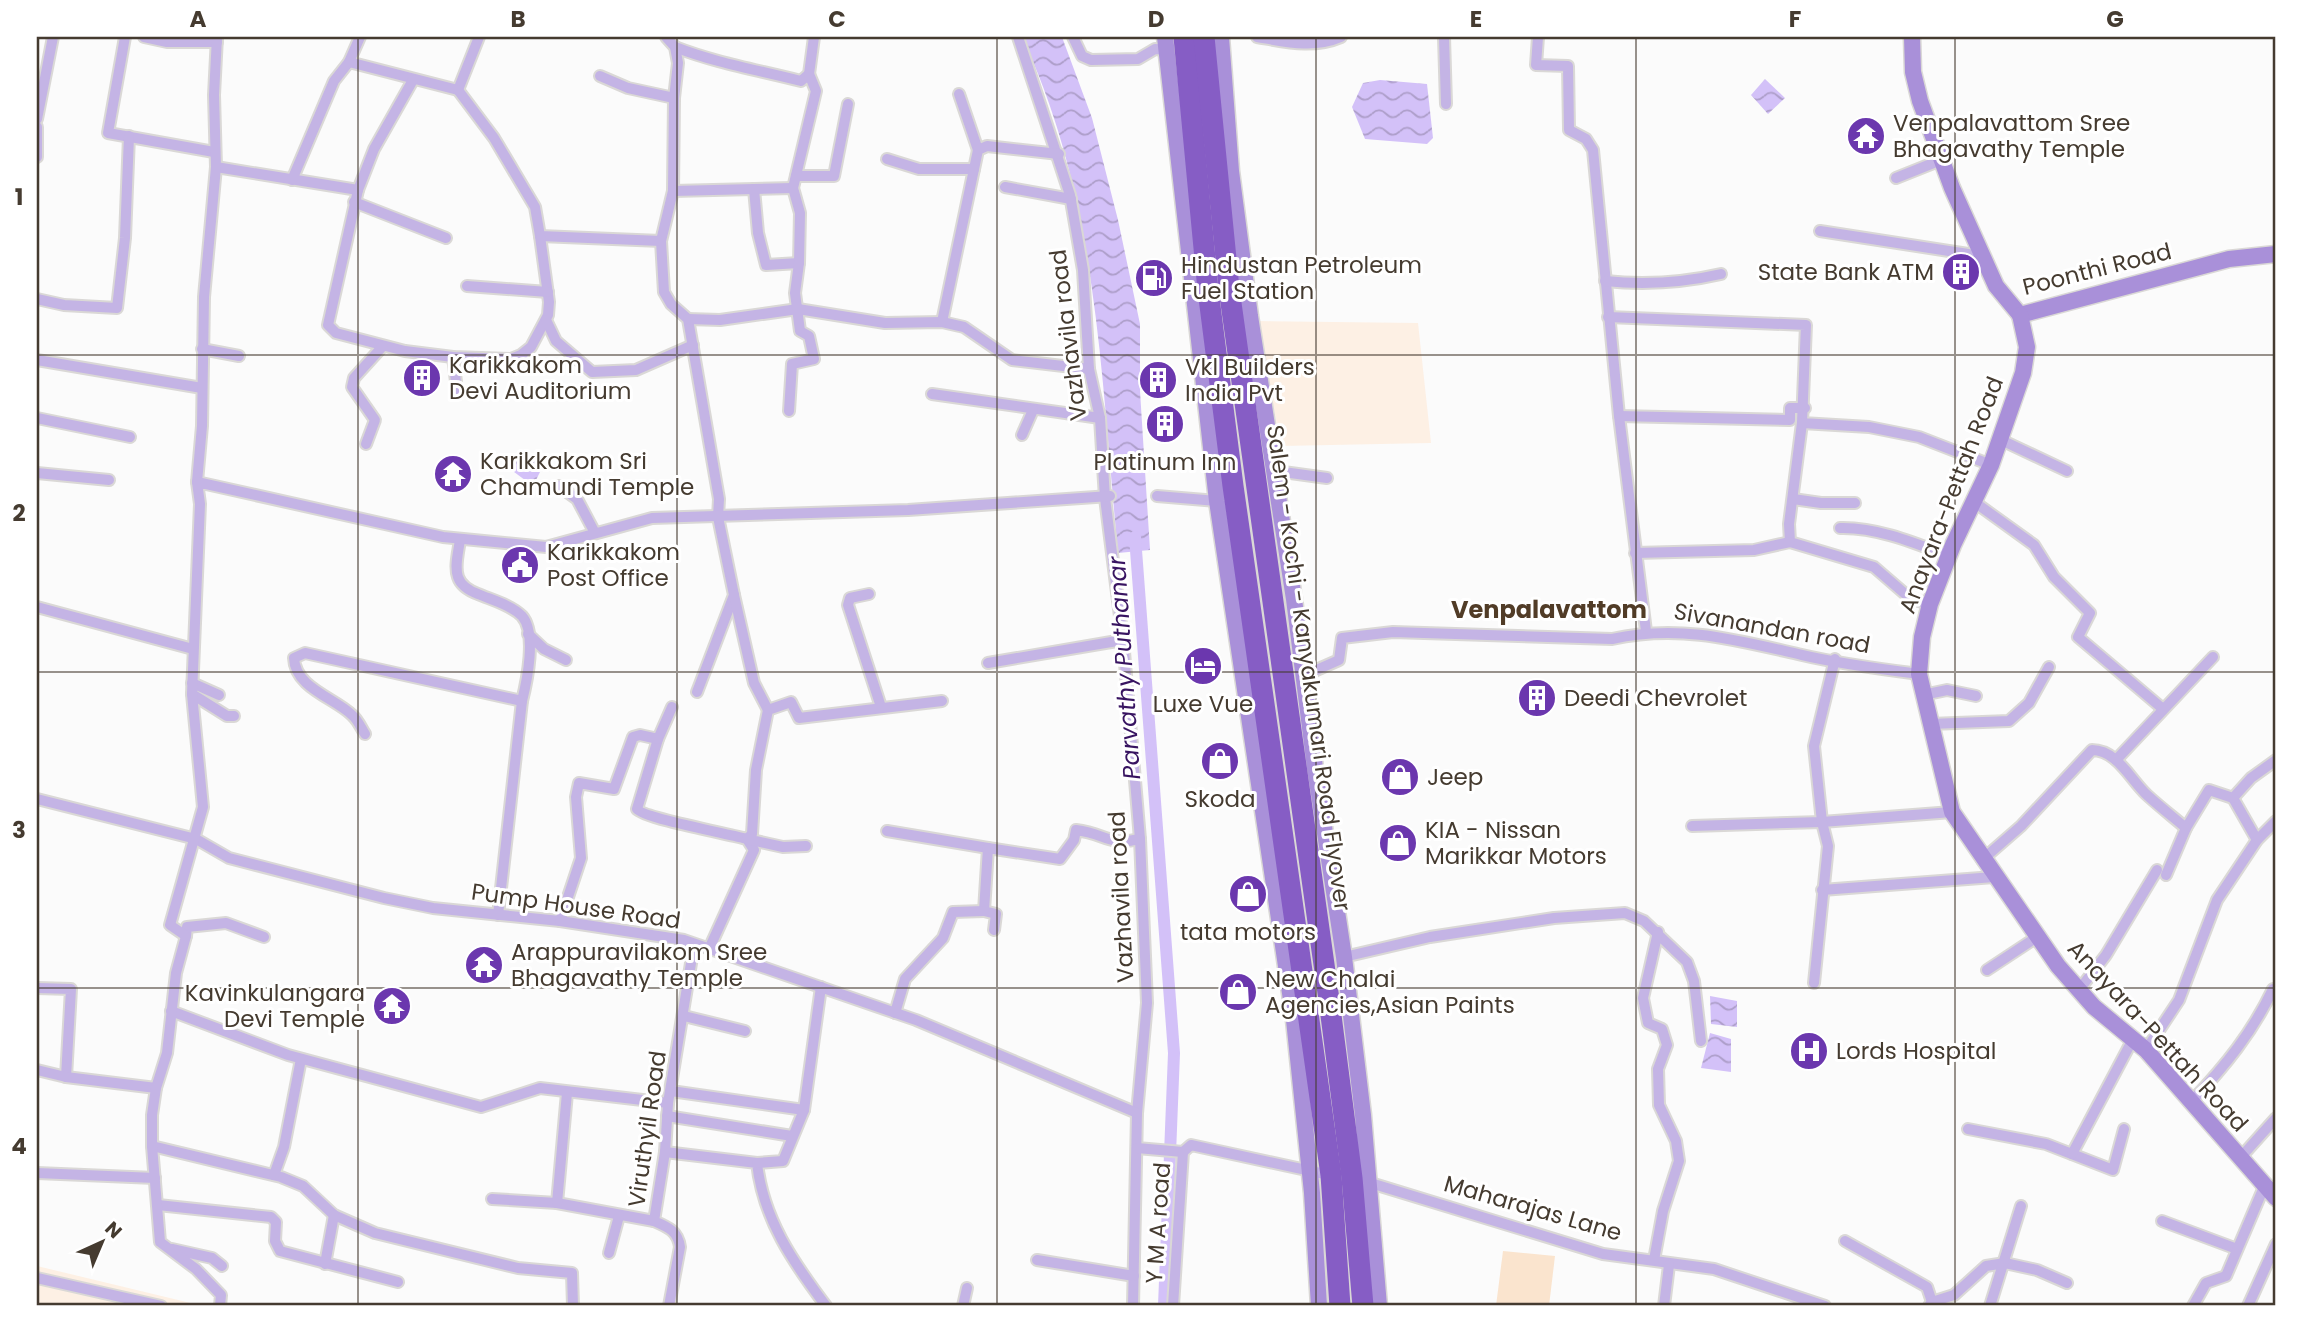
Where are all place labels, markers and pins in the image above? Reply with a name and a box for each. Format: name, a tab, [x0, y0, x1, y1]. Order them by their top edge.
place label: Venpalavattom Sree Bhagavathy Temple	[1893, 107, 2130, 165]
temple icon: Venpalavattom Sree Bhagavathy Temple	[1845, 115, 1887, 157]
place label: Hindustan Petroleum Fuel Station	[1181, 249, 1422, 307]
building icon: State Bank ATM	[1940, 251, 1982, 293]
place label: State Bank ATM	[1758, 256, 1934, 288]
fuel station icon: Hindustan Petroleum Fuel Station	[1133, 257, 1175, 299]
place label: Karikkakom Devi Auditorium	[449, 349, 631, 407]
place label: Vkl Builders India Pvt	[1185, 351, 1315, 409]
building icon: Karikkakom Devi Auditorium	[401, 357, 443, 399]
building icon: Vkl Builders India Pvt	[1137, 359, 1179, 401]
building icon: Platinum Inn	[1144, 403, 1186, 445]
place label: Karikkakom Sri Chamundi Temple	[480, 445, 694, 503]
place label: Platinum Inn	[1094, 446, 1236, 478]
temple icon: Karikkakom Sri Chamundi Temple	[432, 453, 474, 495]
place label: Karikkakom Post Office	[547, 536, 680, 594]
public building icon: Karikkakom Post Office	[499, 544, 541, 586]
hotel icon: Luxe Vue	[1182, 645, 1224, 687]
building icon: Deedi Chevrolet	[1516, 677, 1558, 719]
place label: Deedi Chevrolet	[1564, 682, 1747, 714]
place label: Luxe Vue	[1153, 688, 1253, 720]
shop icon: Skoda	[1199, 740, 1241, 782]
shop icon: Jeep	[1379, 756, 1421, 798]
place label: Jeep	[1427, 761, 1483, 793]
place label: Skoda	[1184, 783, 1256, 815]
place label: KIA - Nissan Marikkar Motors	[1425, 814, 1607, 872]
shop icon: KIA - Nissan Marikkar Motors	[1377, 822, 1419, 864]
shop icon: tata motors	[1227, 873, 1269, 915]
place label: tata motors	[1180, 916, 1316, 948]
place label: Arappuravilakom Sree Bhagavathy Temple	[511, 936, 767, 994]
temple icon: Arappuravilakom Sree Bhagavathy Temple	[463, 944, 505, 986]
place label: New Chalai Agencies,Asian Paints	[1265, 963, 1515, 1021]
shop icon: New Chalai Agencies,Asian Paints	[1217, 971, 1259, 1013]
place label: Kavinkulangara Devi Temple	[185, 977, 365, 1035]
temple icon: Kavinkulangara Devi Temple	[371, 985, 413, 1027]
hospital icon: Lords Hospital	[1788, 1030, 1830, 1072]
place label: Lords Hospital	[1836, 1035, 1996, 1067]

